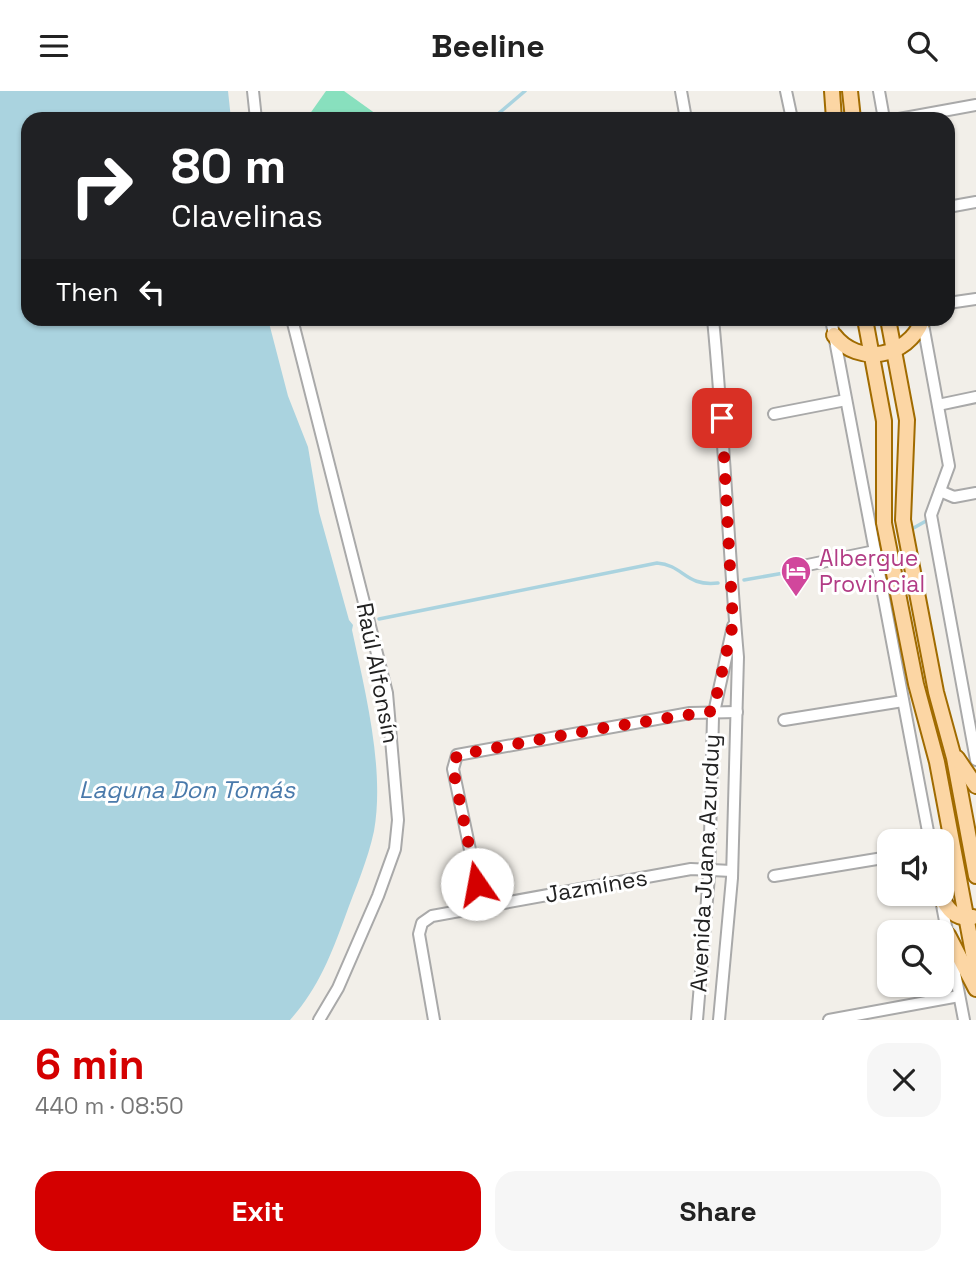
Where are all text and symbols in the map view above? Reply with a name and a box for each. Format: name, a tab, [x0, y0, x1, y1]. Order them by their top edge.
text: Beeline	[431, 26, 545, 66]
icon: menu	[35, 27, 73, 65]
icon: search	[903, 27, 941, 65]
text: 80 m	[171, 135, 286, 197]
icon: right	[56, 140, 147, 231]
text: Clavelinas	[171, 196, 323, 236]
icon: left	[133, 273, 171, 311]
text: Then	[56, 275, 119, 309]
pin	[692, 388, 752, 448]
icon: arrive	[703, 399, 741, 437]
place label: Albergue Provincial	[819, 543, 925, 599]
hotel icon: Albergue Provincial	[779, 554, 813, 598]
street label: Raúl Alfonsín	[350, 600, 406, 746]
street label: Avenida Juana Azurduy	[683, 733, 727, 993]
water label: Laguna Don Tomás	[79, 774, 296, 805]
map controls	[877, 829, 954, 997]
button: sound	[877, 829, 954, 906]
position arrow	[440, 847, 514, 921]
street label: Jazmínes	[542, 862, 650, 910]
button: search	[877, 920, 954, 997]
text: 6 min	[35, 1038, 145, 1091]
button: close	[867, 1043, 941, 1117]
text: 440 m · 08:50	[35, 1091, 184, 1121]
button: Exit	[35, 1171, 481, 1251]
button: Share	[495, 1171, 941, 1251]

